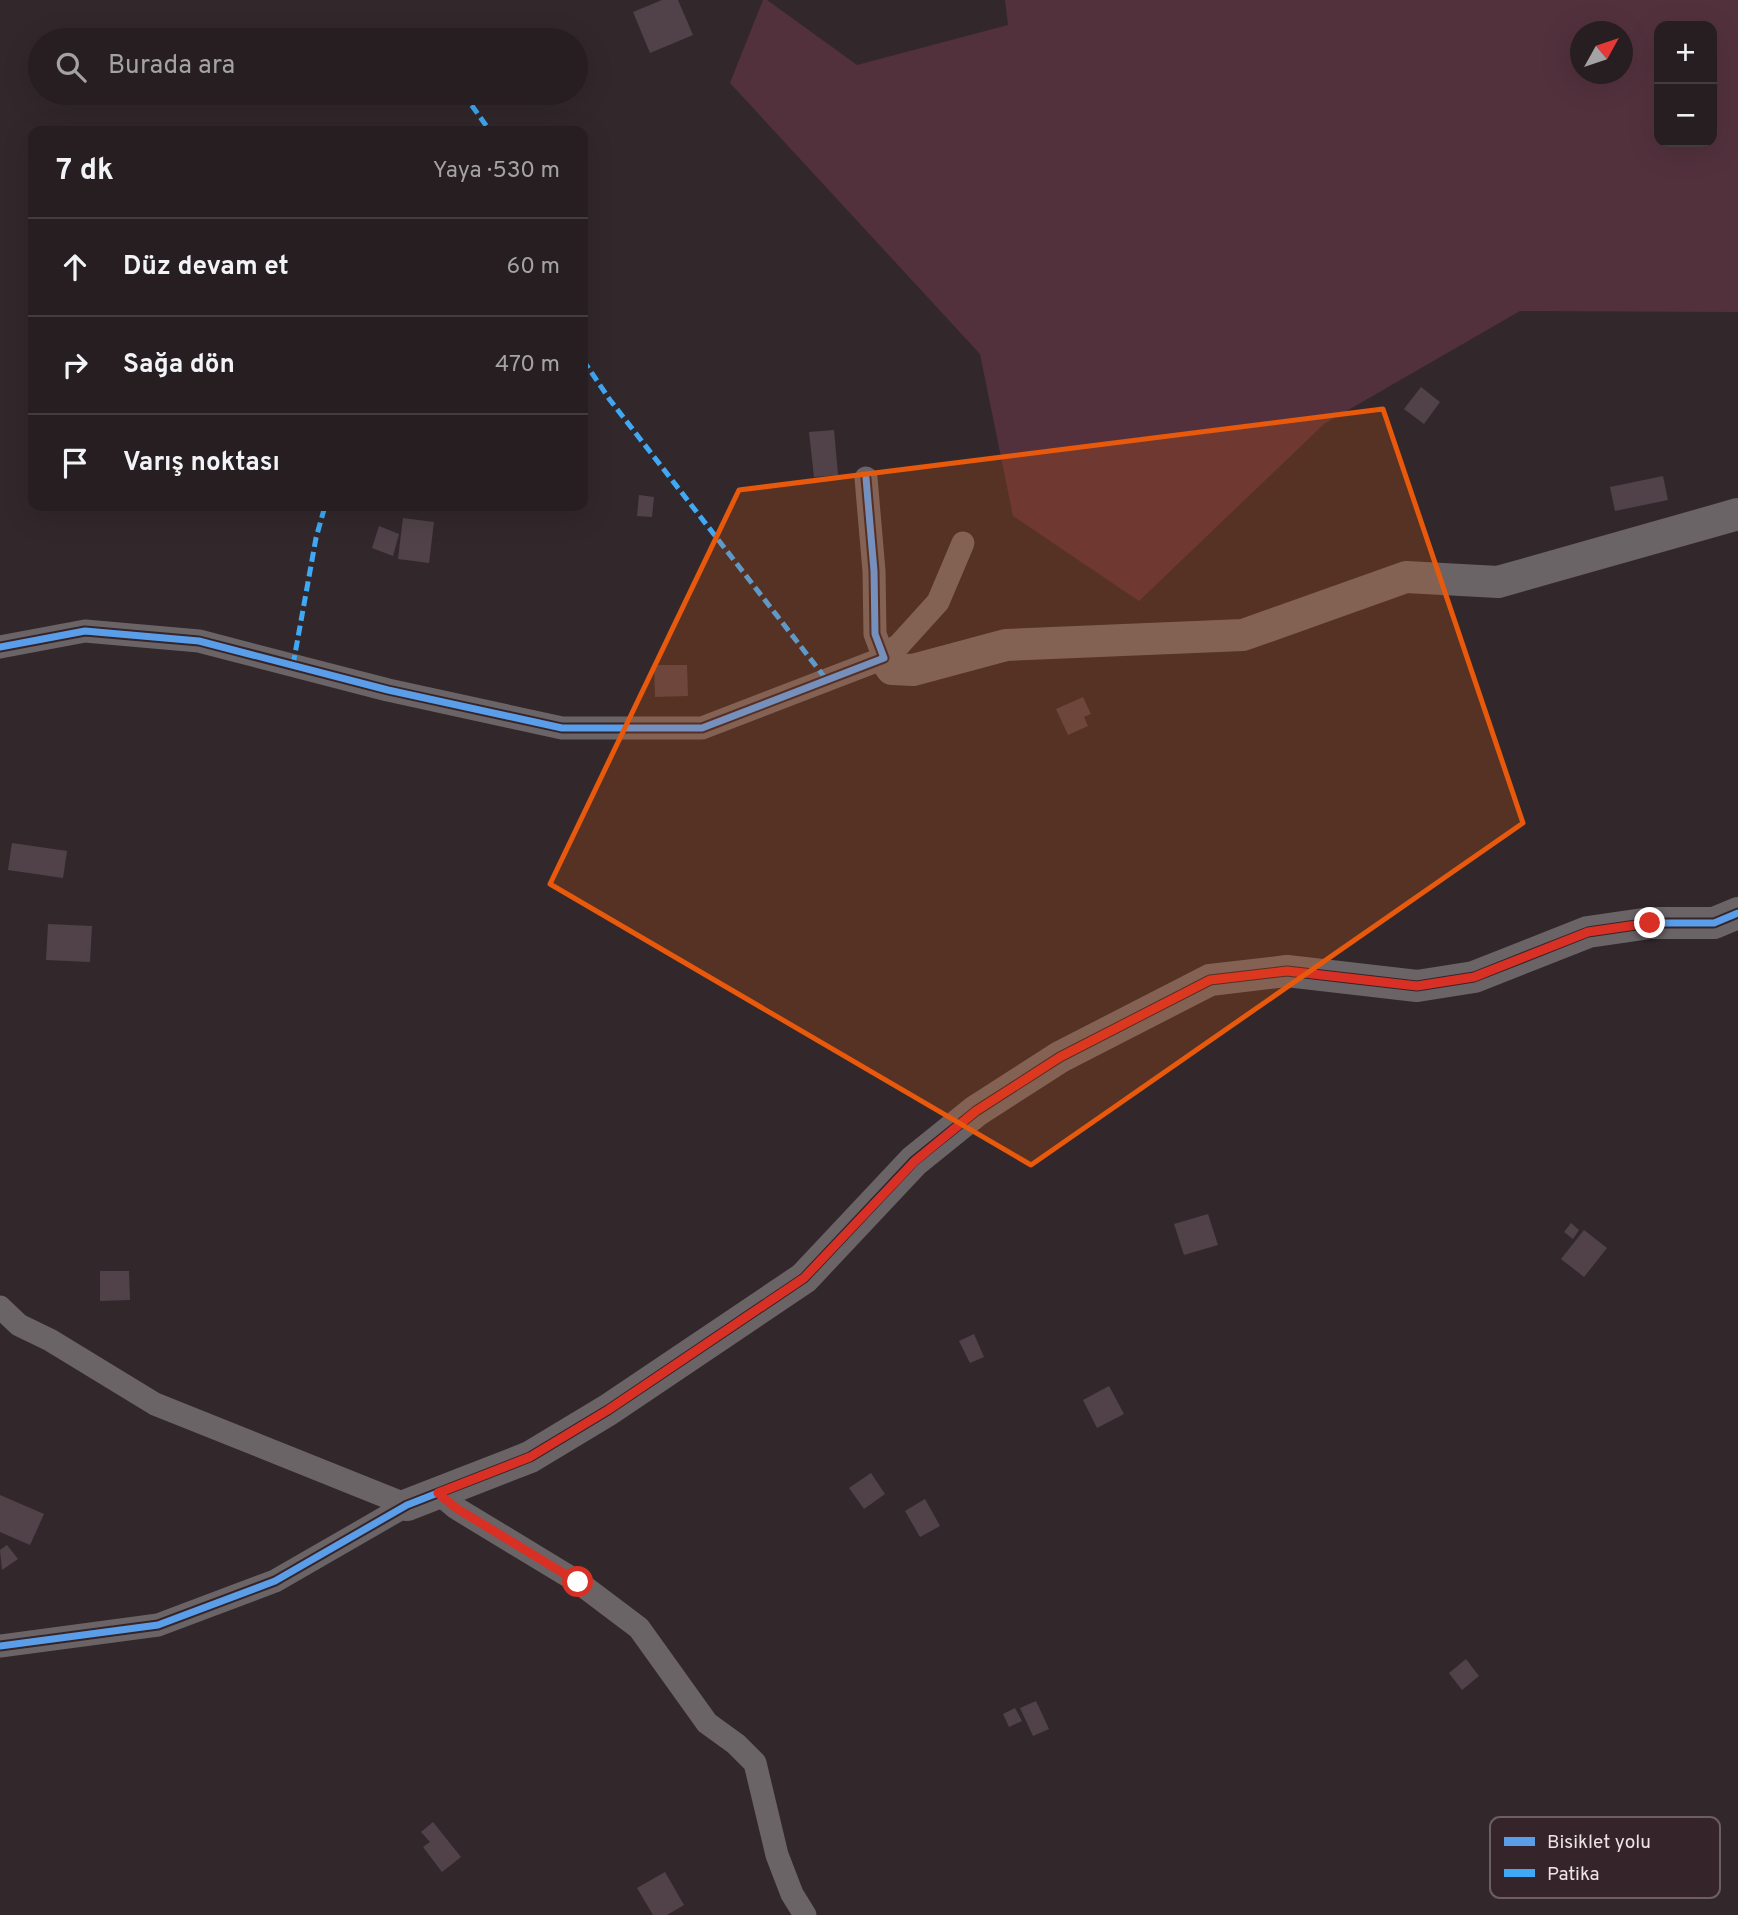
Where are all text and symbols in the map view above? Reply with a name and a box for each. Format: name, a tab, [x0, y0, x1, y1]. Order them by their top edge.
north arrow	[1570, 21, 1633, 84]
map controls	[1654, 21, 1717, 147]
button: +	[1654, 21, 1717, 84]
search box	[28, 28, 588, 105]
icon: search	[52, 48, 90, 86]
text: Burada ara	[108, 50, 235, 83]
button: −	[1654, 84, 1717, 147]
text: 7 dk	[56, 153, 114, 190]
text: Yaya · 530 m	[433, 157, 560, 186]
icon: ahead	[56, 248, 94, 286]
text: Düz devam et	[123, 251, 289, 284]
text: 60 m	[507, 253, 560, 282]
icon: right	[56, 346, 94, 384]
text: Sağa dön	[123, 349, 235, 382]
text: 470 m	[495, 351, 560, 380]
icon: arrive	[56, 444, 94, 482]
text: Varış noktası	[123, 447, 280, 480]
route end	[1634, 907, 1665, 938]
route start	[562, 1566, 593, 1597]
legend	[1490, 1817, 1720, 1898]
text: Bisiklet yolu	[1547, 1831, 1651, 1855]
text: Patika	[1547, 1863, 1600, 1887]

